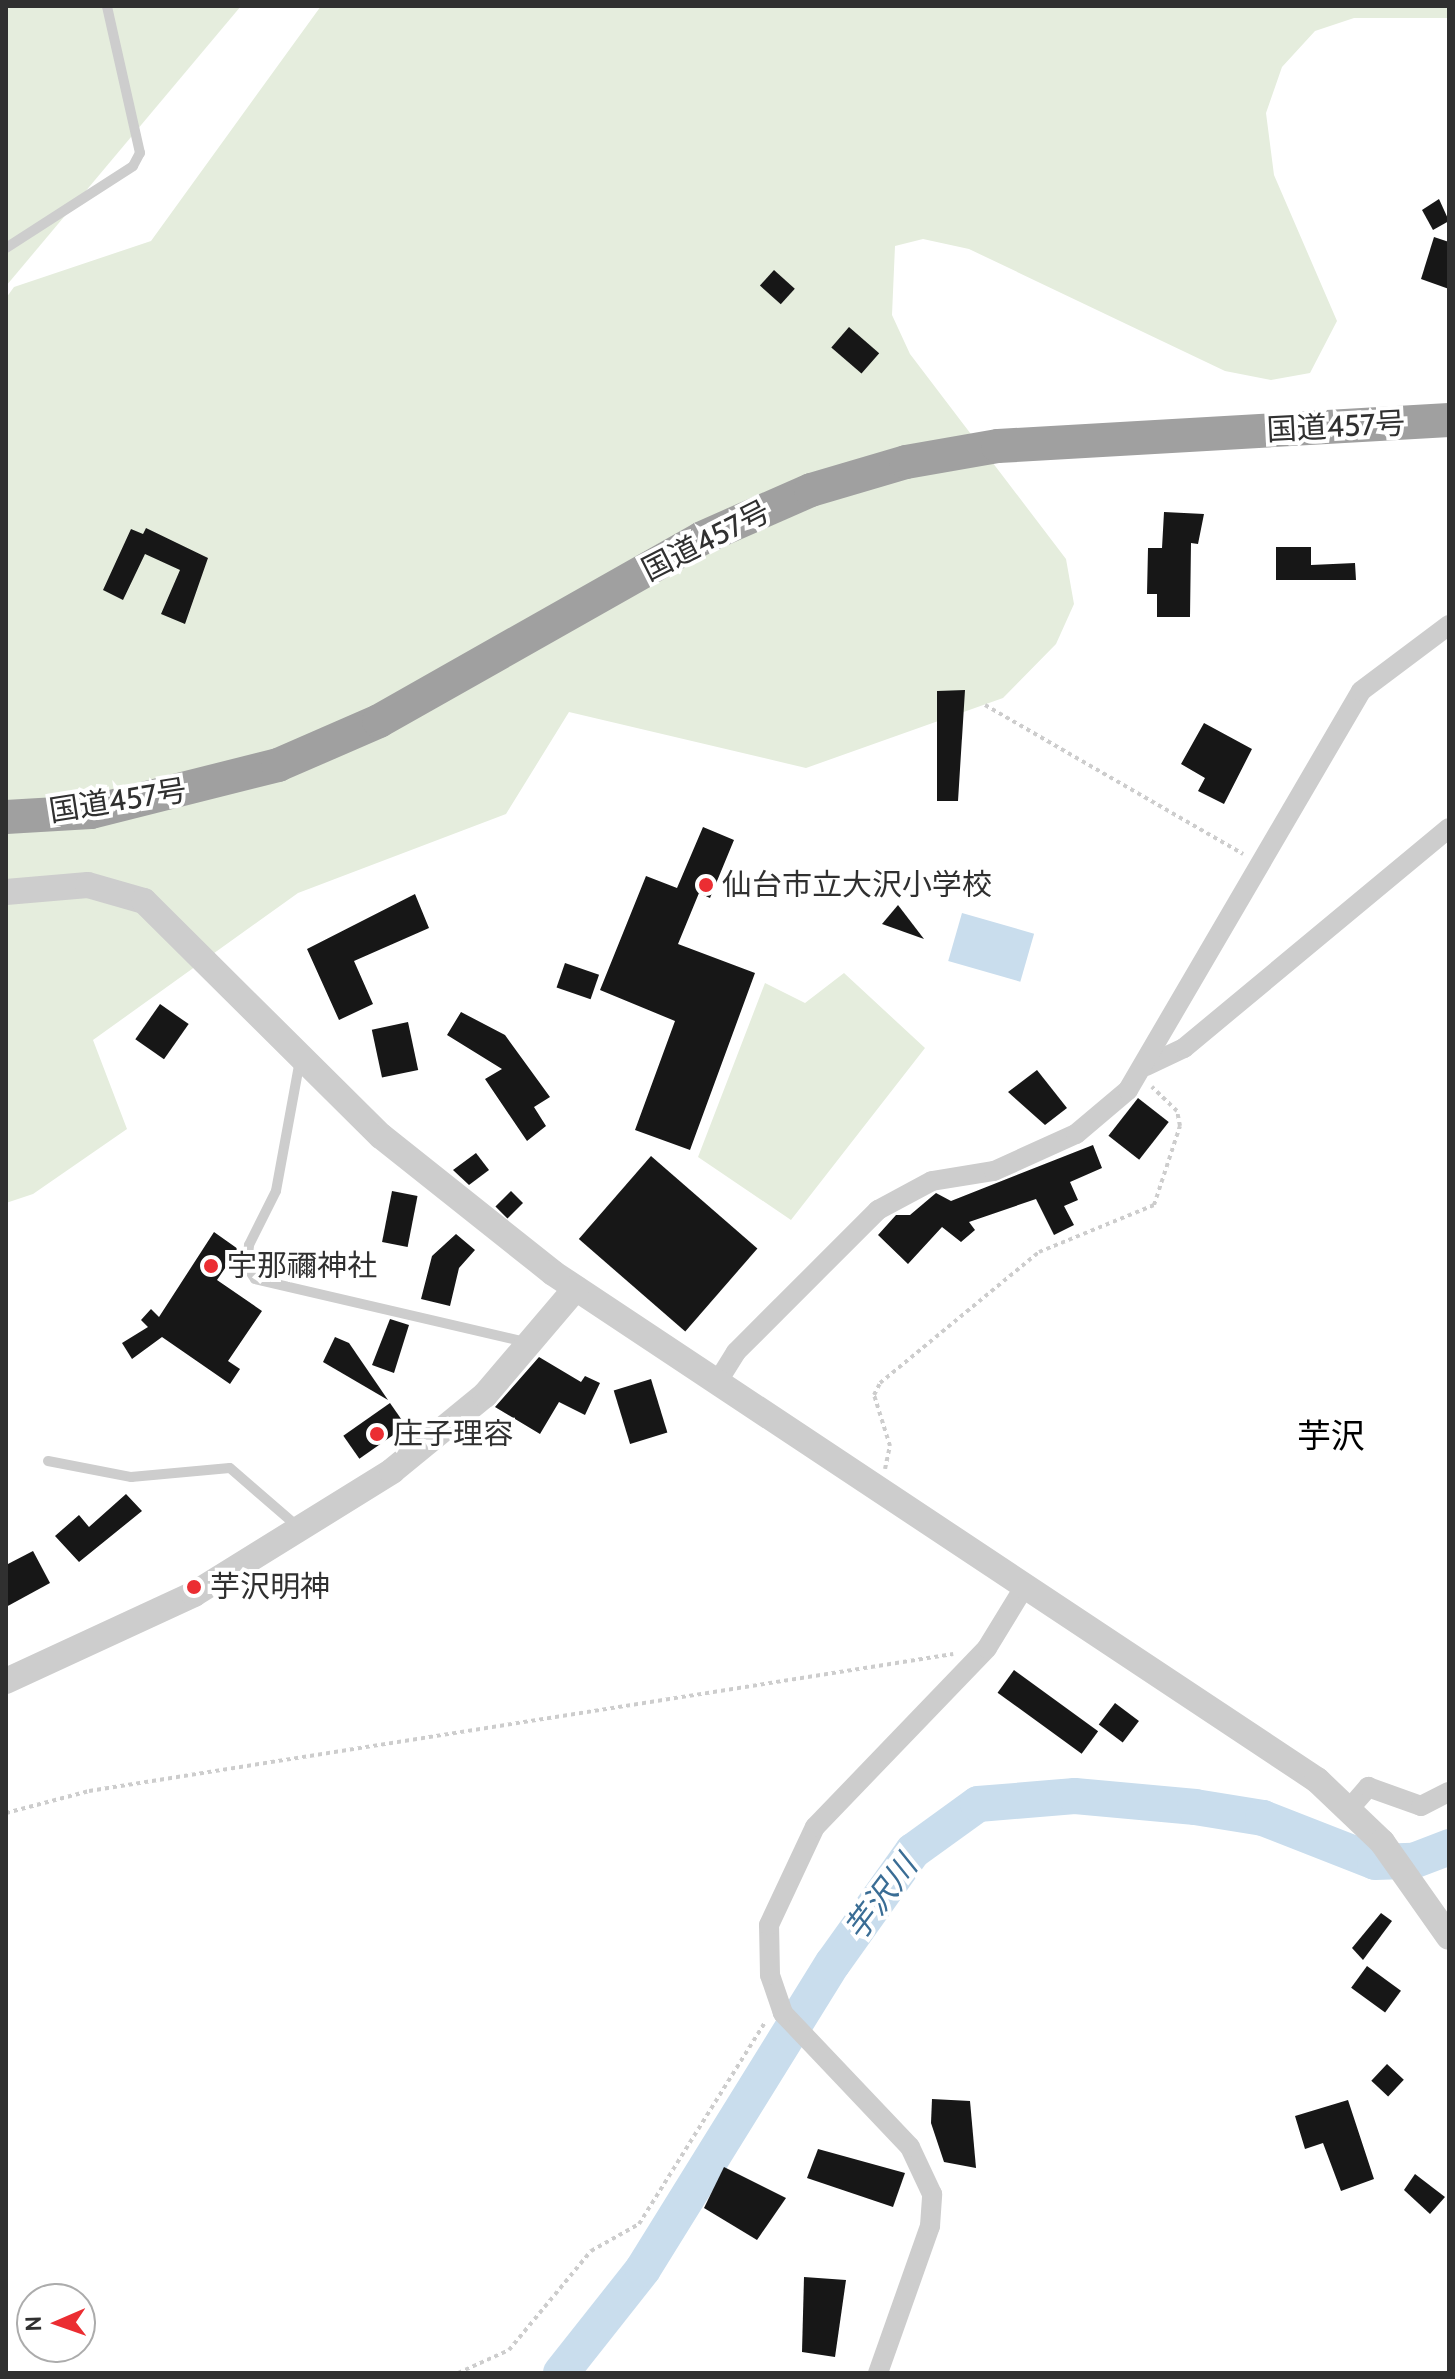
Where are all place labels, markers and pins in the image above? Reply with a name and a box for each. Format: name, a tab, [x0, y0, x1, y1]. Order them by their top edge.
place label: 仙台市立大沢小学校	[722, 867, 992, 903]
marker: 仙台市立大沢小学校	[697, 876, 715, 894]
place label: 宇那禰神社	[227, 1248, 377, 1284]
marker: 宇那禰神社	[202, 1257, 220, 1275]
place label: 庄子理容	[393, 1416, 513, 1452]
marker: 庄子理容	[368, 1425, 386, 1443]
place label: 芋沢明神	[210, 1569, 330, 1605]
marker: 芋沢明神	[185, 1578, 203, 1596]

